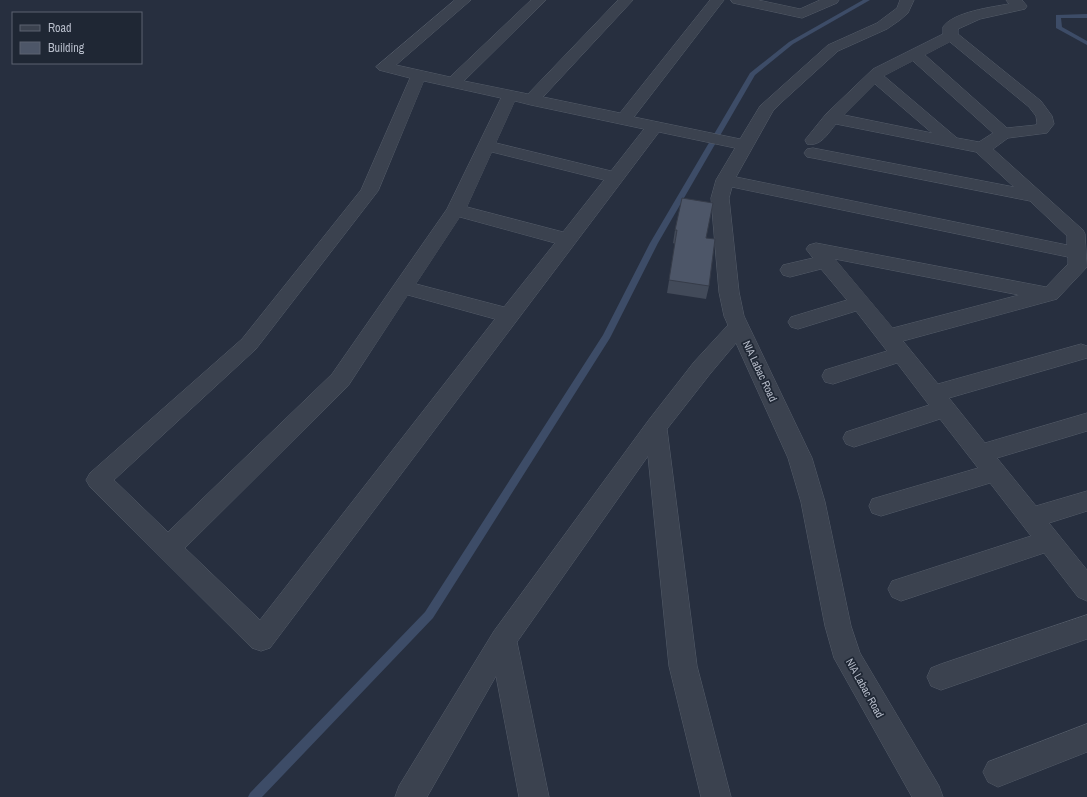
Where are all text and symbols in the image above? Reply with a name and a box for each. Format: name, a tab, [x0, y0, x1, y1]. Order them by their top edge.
legend	[12, 12, 142, 64]
text: Road	[48, 20, 72, 36]
text: Building	[48, 40, 85, 56]
street label: NIA Labac Road	[740, 338, 780, 404]
street label: NIA Labac Road	[843, 656, 887, 720]

